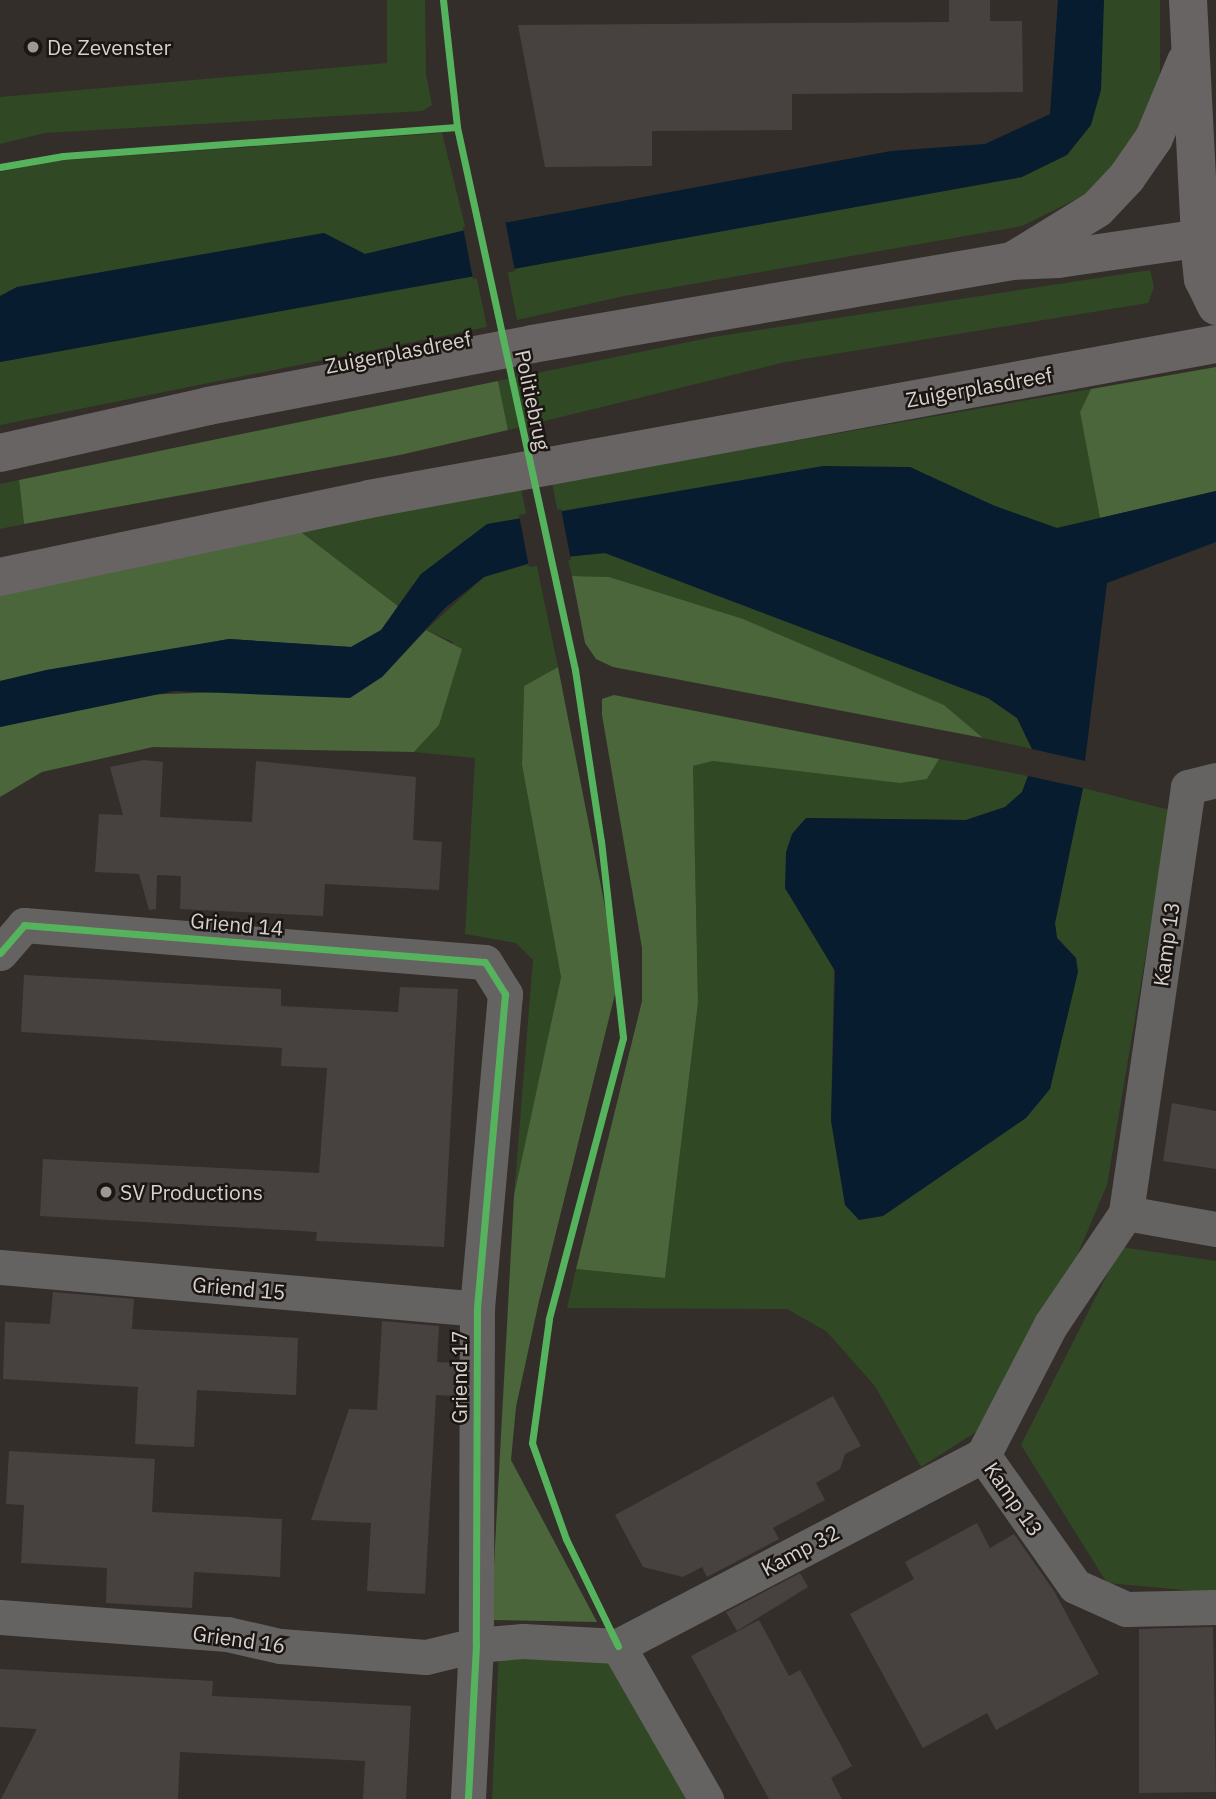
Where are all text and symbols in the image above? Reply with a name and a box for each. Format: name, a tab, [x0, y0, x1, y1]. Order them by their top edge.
place label: De Zevenster	[47, 34, 171, 60]
marker: De Zevenster	[25, 39, 41, 55]
street label: Zuigerplasdreef	[323, 325, 473, 379]
street label: Politiebrug	[510, 347, 556, 453]
street label: Zuigerplasdreef	[904, 362, 1054, 412]
street label: Kamp 13	[1148, 900, 1184, 988]
street label: Griend 14	[189, 907, 285, 941]
place label: SV Productions	[120, 1179, 263, 1205]
marker: SV Productions	[98, 1184, 114, 1200]
street label: Griend 15	[191, 1271, 287, 1305]
street label: Griend 17	[446, 1330, 472, 1424]
street label: Kamp 13	[979, 1457, 1049, 1541]
street label: Kamp 32	[757, 1519, 843, 1581]
street label: Griend 16	[191, 1620, 287, 1658]

